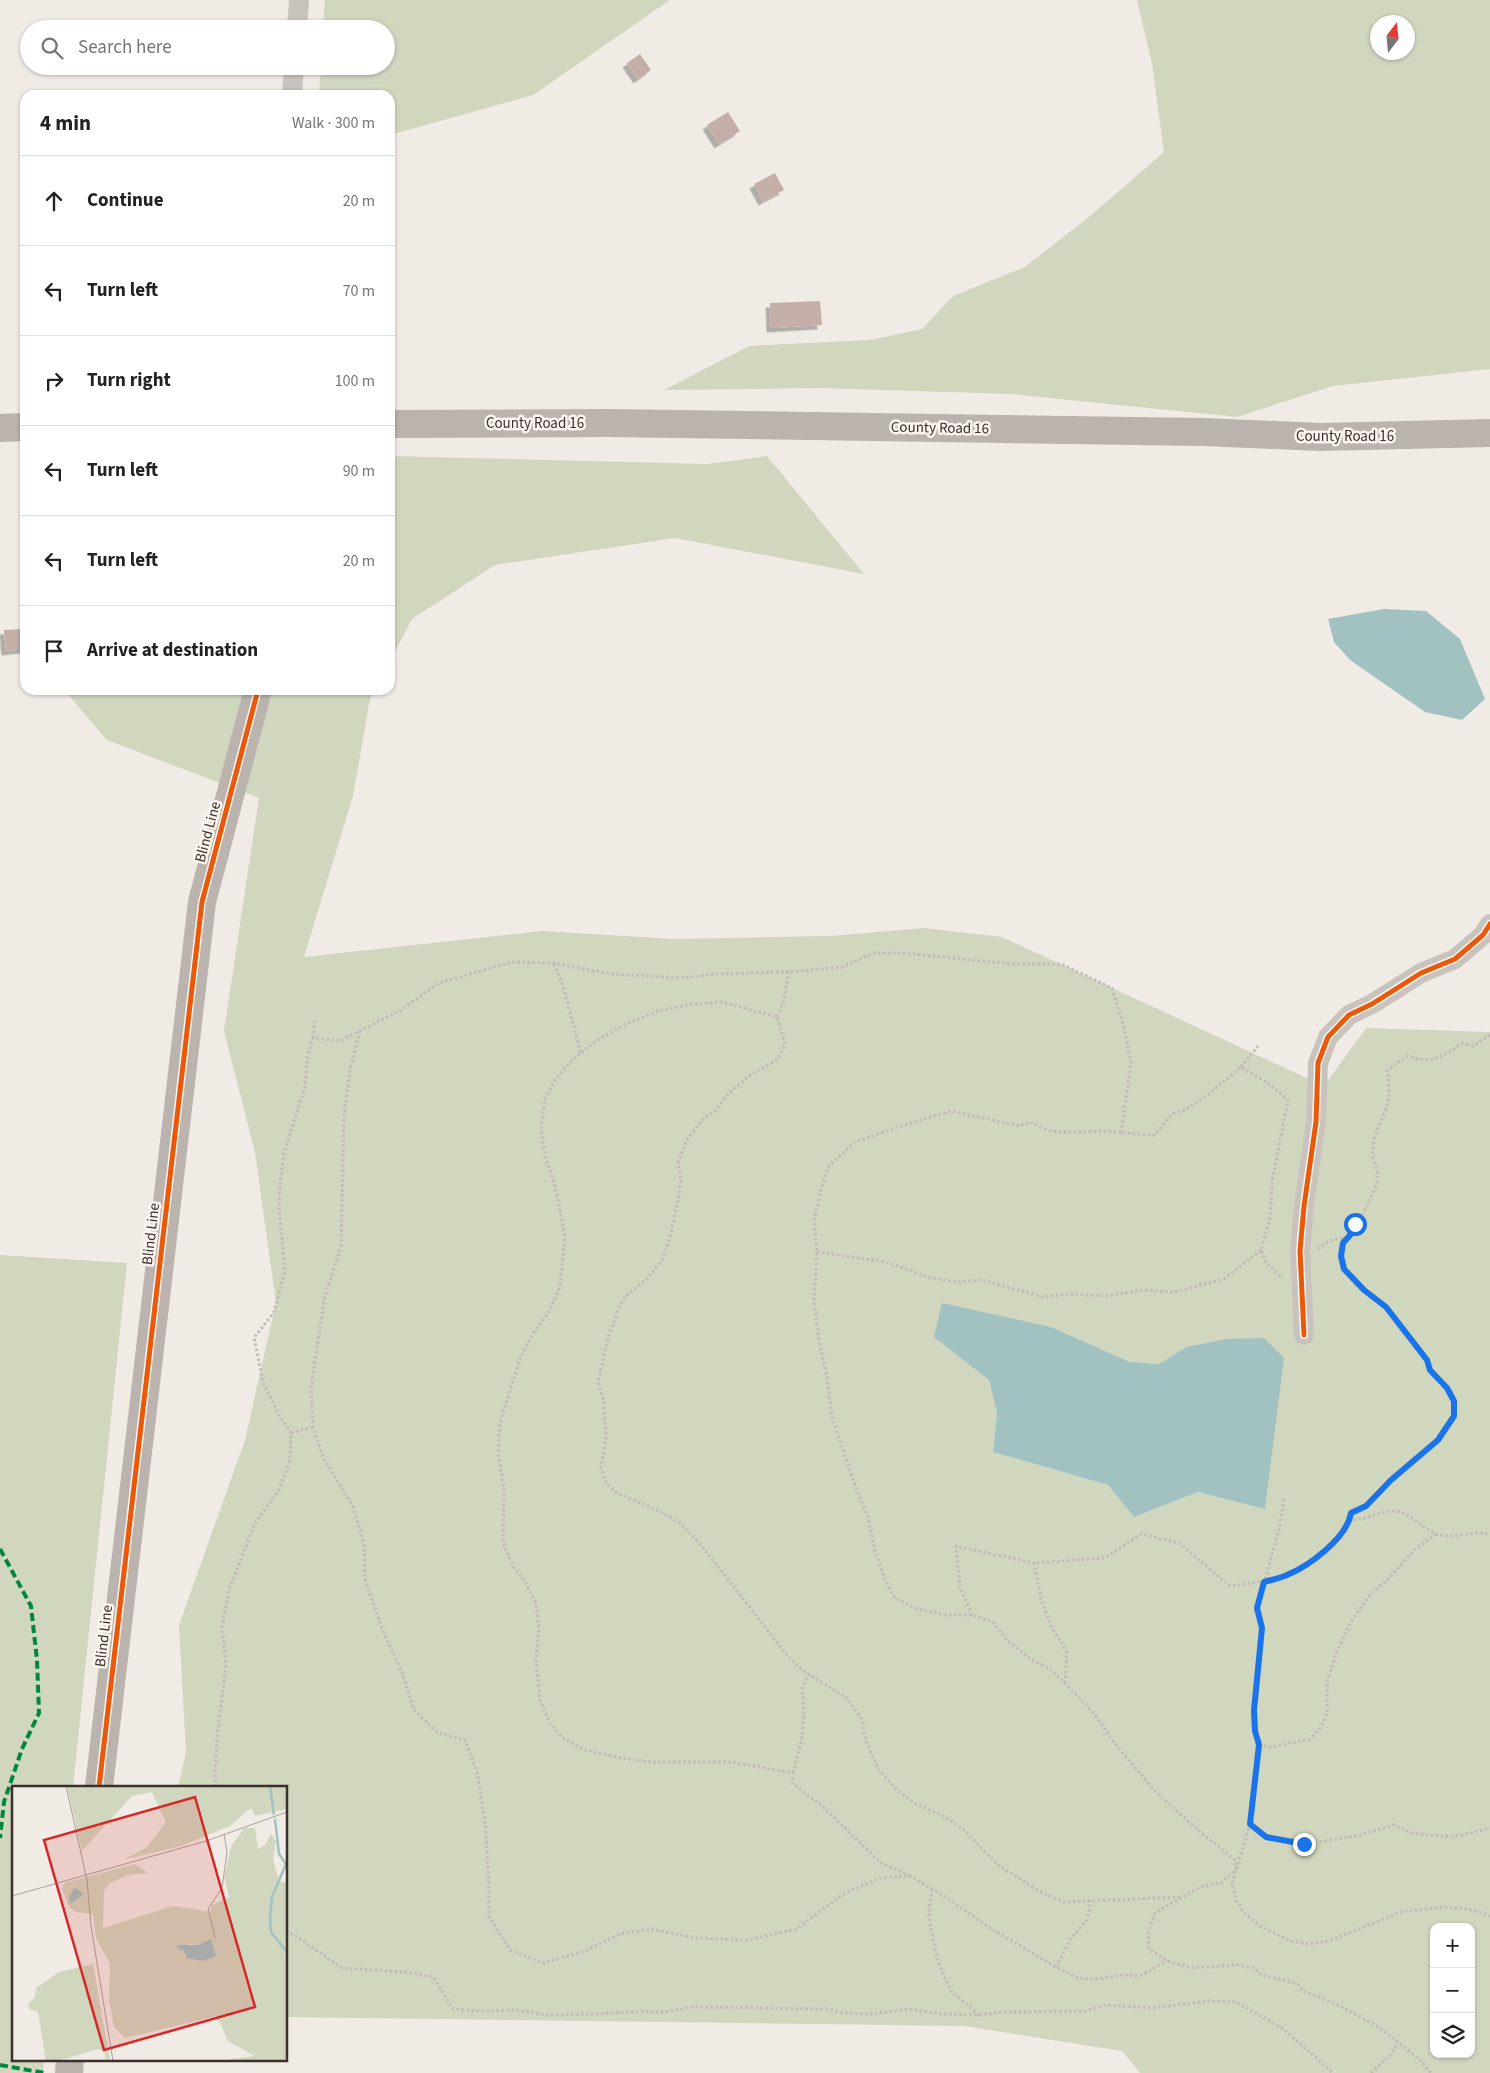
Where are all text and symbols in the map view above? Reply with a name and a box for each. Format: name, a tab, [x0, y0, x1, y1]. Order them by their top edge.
north arrow	[1370, 15, 1415, 60]
search box	[20, 20, 395, 75]
icon: search	[38, 34, 66, 62]
text: Search here	[78, 34, 172, 61]
text: 4 min	[40, 108, 91, 138]
text: Walk · 300 m	[292, 112, 375, 134]
icon: ahead	[40, 187, 68, 215]
text: Continue	[87, 187, 164, 214]
text: 20 m	[343, 190, 375, 212]
icon: left	[40, 277, 68, 305]
text: Turn left	[87, 277, 158, 304]
text: 70 m	[343, 280, 375, 302]
icon: right	[40, 367, 68, 395]
text: Turn right	[87, 367, 171, 394]
text: 100 m	[335, 370, 375, 392]
street label: County Road 16	[486, 413, 584, 434]
street label: County Road 16	[891, 417, 989, 439]
street label: County Road 16	[1296, 426, 1394, 447]
icon: left	[40, 457, 68, 485]
text: Turn left	[87, 457, 158, 484]
text: 90 m	[343, 460, 375, 482]
icon: left	[40, 547, 68, 575]
text: Turn left	[87, 547, 158, 574]
text: 20 m	[343, 550, 375, 572]
icon: arrive	[40, 637, 68, 665]
text: Arrive at destination	[87, 637, 258, 664]
street label: Blind Line	[190, 799, 226, 865]
street label: Blind Line	[137, 1202, 165, 1266]
route start	[1344, 1213, 1367, 1236]
street label: Blind Line	[90, 1604, 118, 1668]
inset map	[12, 1786, 288, 2060]
route end	[1293, 1833, 1316, 1856]
map controls	[1430, 1923, 1475, 2058]
button: +	[1430, 1923, 1475, 1968]
button: −	[1430, 1968, 1475, 2013]
button: layers	[1430, 2013, 1475, 2058]

